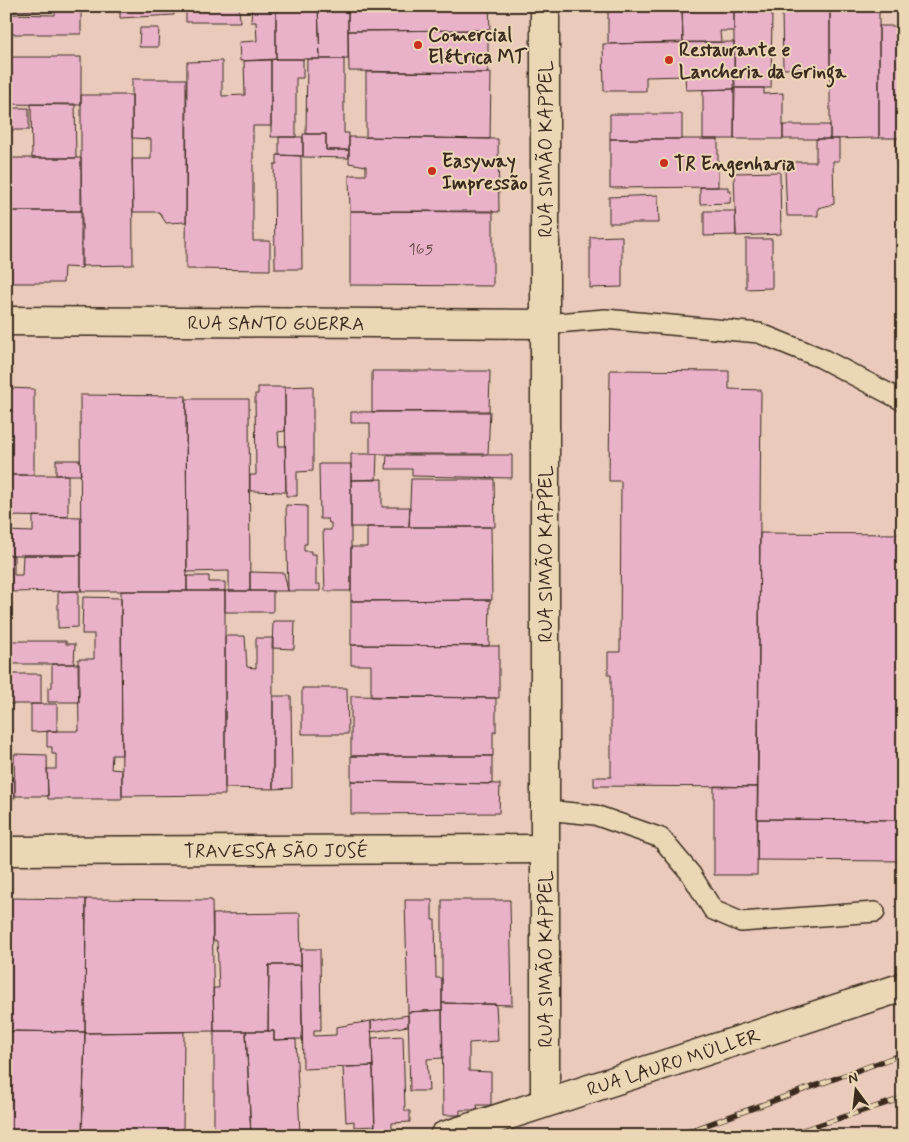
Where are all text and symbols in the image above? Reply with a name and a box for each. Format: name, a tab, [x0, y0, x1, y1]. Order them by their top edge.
place label: Comercial Elétrica MT	[428, 23, 527, 70]
place label: Restaurante e Lancheria da Gringa	[679, 38, 847, 88]
marker: Comercial Elétrica MT	[412, 39, 424, 51]
marker: Restaurante e Lancheria da Gringa	[663, 54, 675, 66]
street label: RUA SIMÃO KAPPEL	[534, 60, 559, 237]
place label: Easyway Impressão	[442, 149, 528, 196]
place label: TR Engenharia	[674, 152, 795, 178]
marker: TR Engenharia	[658, 157, 670, 169]
marker: Easyway Impressão	[426, 165, 438, 177]
house number: 165	[409, 239, 434, 260]
street label: RUA SANTO GUERRA	[187, 311, 365, 337]
street label: RUA SIMÃO KAPPEL	[534, 465, 559, 642]
street label: TRAVESSA SÃO JOSÉ	[184, 838, 368, 864]
street label: RUA SIMÃO KAPPEL	[534, 870, 559, 1047]
street label: RUA LAURO MÜLLER	[584, 1023, 763, 1103]
north arrow	[832, 1064, 882, 1114]
text: N	[846, 1069, 860, 1088]

